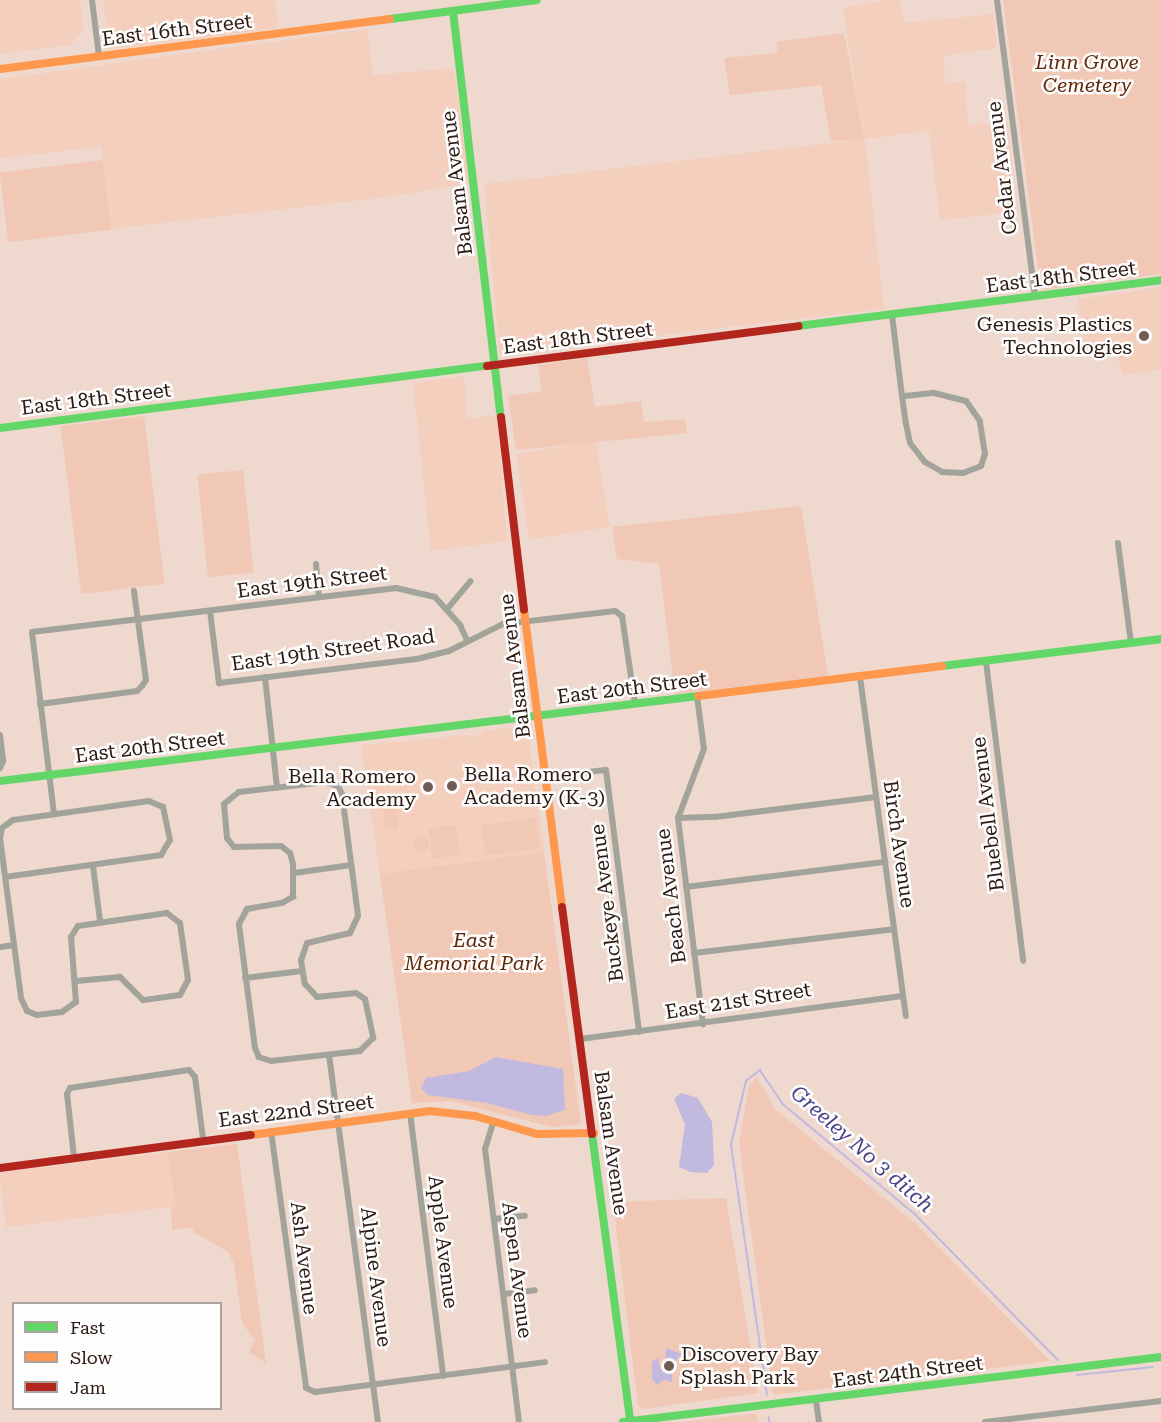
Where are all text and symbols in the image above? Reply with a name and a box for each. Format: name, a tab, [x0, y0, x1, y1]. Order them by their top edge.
street label: East 16th Street	[101, 9, 253, 51]
park label: Linn Grove Cemetery	[1035, 51, 1139, 98]
street label: Cedar Avenue	[982, 100, 1022, 236]
street label: Balsam Avenue	[436, 109, 478, 257]
street label: East 18th Street	[985, 256, 1137, 298]
place label: Genesis Plastics Technologies	[977, 312, 1132, 359]
street label: East 18th Street	[502, 317, 654, 359]
marker: Genesis Plastics Technologies	[1137, 329, 1151, 343]
street label: East 18th Street	[20, 378, 172, 420]
street label: East 19th Street	[236, 561, 388, 603]
street label: Balsam Avenue	[494, 592, 536, 740]
street label: East 19th Street Road	[230, 624, 436, 676]
street label: East 20th Street	[556, 667, 708, 709]
street label: East 20th Street	[74, 726, 226, 768]
street label: Bluebell Avenue	[967, 735, 1009, 893]
place label: Bella Romero Academy (K-3)	[464, 762, 605, 809]
place label: Bella Romero Academy	[288, 764, 416, 811]
marker: Bella Romero Academy (K-3)	[445, 779, 459, 793]
street label: Birch Avenue	[878, 779, 920, 909]
marker: Bella Romero Academy	[421, 780, 435, 794]
street label: Buckeye Avenue	[585, 823, 629, 983]
street label: Beach Avenue	[651, 827, 691, 965]
park label: East Memorial Park	[404, 929, 544, 976]
street label: East 21st Street	[663, 978, 813, 1024]
street label: Balsam Avenue	[589, 1069, 633, 1217]
water label: Greeley No 3 ditch	[785, 1080, 939, 1218]
street label: East 22nd Street	[217, 1090, 375, 1132]
street label: Apple Avenue	[423, 1174, 463, 1310]
street label: Ash Avenue	[285, 1200, 323, 1316]
street label: Aspen Avenue	[497, 1200, 537, 1340]
street label: Alpine Avenue	[356, 1206, 396, 1348]
legend	[12, 1302, 222, 1410]
text: Fast	[70, 1317, 105, 1338]
place label: Discovery Bay Splash Park	[681, 1342, 818, 1389]
text: Slow	[70, 1347, 112, 1368]
street label: East 24th Street	[832, 1351, 984, 1393]
marker: Discovery Bay Splash Park	[662, 1359, 676, 1373]
text: Jam	[70, 1377, 106, 1398]

